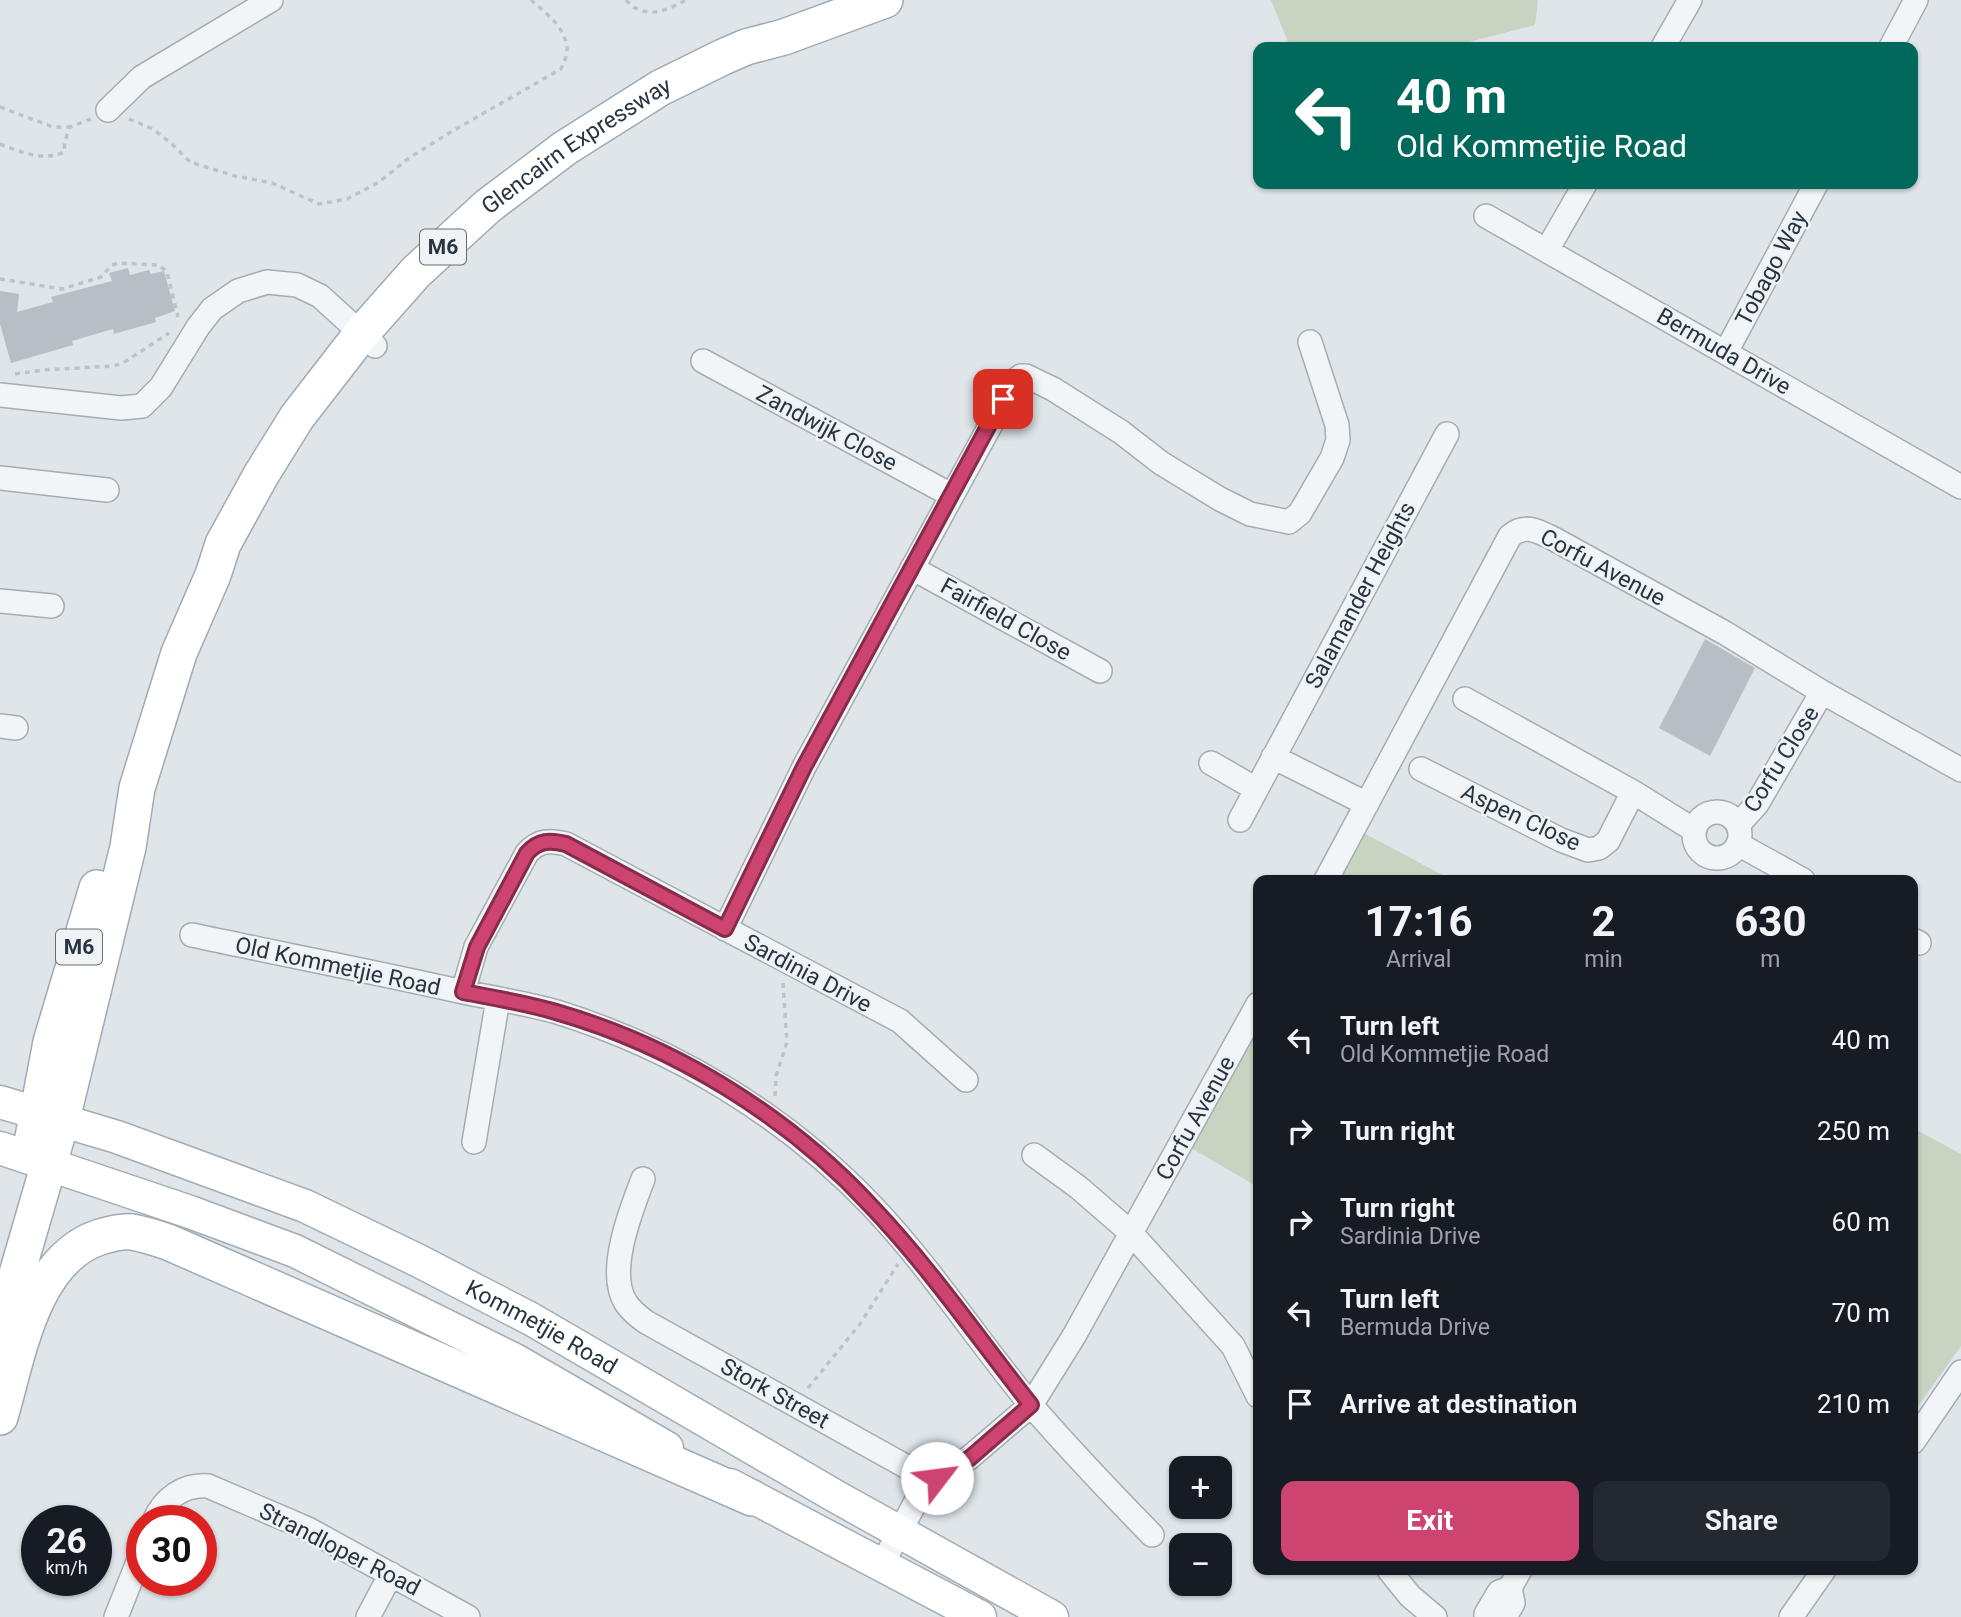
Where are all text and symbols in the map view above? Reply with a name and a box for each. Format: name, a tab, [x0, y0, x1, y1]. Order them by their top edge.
text: 40 m	[1396, 68, 1507, 125]
icon: left	[1281, 70, 1372, 161]
street label: Glencairn Expressway	[476, 72, 676, 220]
text: Old Kommetjie Road	[1396, 127, 1687, 165]
street label: Tobago Way	[1730, 206, 1813, 330]
road number: M6	[420, 230, 466, 264]
street label: Bermuda Drive	[1652, 302, 1795, 401]
pin	[973, 369, 1033, 429]
street label: Zandwijk Close	[752, 380, 902, 477]
icon: arrive	[984, 380, 1022, 418]
street label: Salamander Heights	[1300, 497, 1421, 693]
street label: Corfu Avenue	[1536, 523, 1670, 612]
street label: Fairfield Close	[936, 572, 1076, 666]
street label: Corfu Close	[1738, 701, 1825, 817]
street label: Aspen Close	[1457, 778, 1585, 857]
text: 17:16	[1365, 897, 1473, 946]
text: 2	[1591, 897, 1616, 946]
text: 630	[1734, 897, 1807, 946]
street label: Sardinia Drive	[739, 929, 876, 1018]
road number: M6	[56, 930, 102, 964]
street label: Old Kommetjie Road	[233, 932, 443, 1001]
text: Arrival	[1386, 946, 1451, 973]
text: min	[1584, 946, 1623, 973]
text: m	[1760, 946, 1780, 973]
text: Turn left	[1340, 1011, 1439, 1041]
icon: left	[1281, 1021, 1319, 1059]
text: 40 m	[1832, 1025, 1890, 1055]
text: Old Kommetjie Road	[1340, 1041, 1549, 1068]
street label: Corfu Avenue	[1150, 1052, 1241, 1185]
icon: right	[1281, 1112, 1319, 1150]
text: Turn right	[1340, 1116, 1455, 1146]
text: 250 m	[1817, 1116, 1890, 1146]
text: Turn right	[1340, 1193, 1455, 1223]
icon: right	[1281, 1203, 1319, 1241]
text: 60 m	[1832, 1207, 1890, 1237]
text: Sardinia Drive	[1340, 1223, 1481, 1250]
street label: Kommetjie Road	[461, 1274, 622, 1380]
text: Turn left	[1340, 1284, 1439, 1314]
icon: left	[1281, 1294, 1319, 1332]
text: 70 m	[1832, 1298, 1890, 1328]
text: Bermuda Drive	[1340, 1314, 1490, 1341]
street label: Stork Street	[716, 1353, 834, 1434]
icon: arrive	[1281, 1385, 1319, 1423]
text: Arrive at destination	[1340, 1389, 1577, 1419]
text: 210 m	[1817, 1389, 1890, 1419]
position arrow	[900, 1441, 974, 1515]
map controls	[1169, 1456, 1232, 1596]
button: +	[1169, 1456, 1232, 1519]
button: Exit	[1281, 1481, 1579, 1561]
button: Share	[1593, 1481, 1890, 1561]
street label: Strandloper Road	[255, 1497, 425, 1602]
speed limit sign: 30	[126, 1505, 217, 1596]
text: 26	[46, 1521, 87, 1562]
button: −	[1169, 1533, 1232, 1596]
text: km/h	[45, 1557, 88, 1578]

